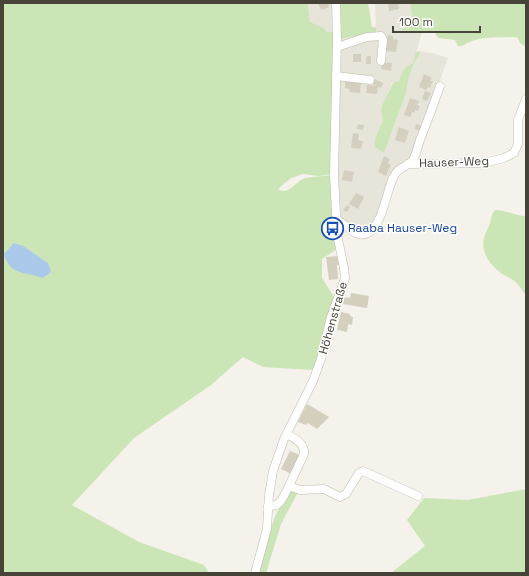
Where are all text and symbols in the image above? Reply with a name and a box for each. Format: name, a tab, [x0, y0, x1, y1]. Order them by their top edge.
scale bar	[393, 8, 480, 34]
text: 100 m	[399, 14, 433, 30]
street label: Hauser-Weg	[419, 153, 489, 171]
bus stop icon: Raaba Hauser-Weg	[320, 215, 346, 241]
place label: Raaba Hauser-Weg	[348, 220, 457, 236]
street label: Höhenstraße	[315, 280, 351, 356]

